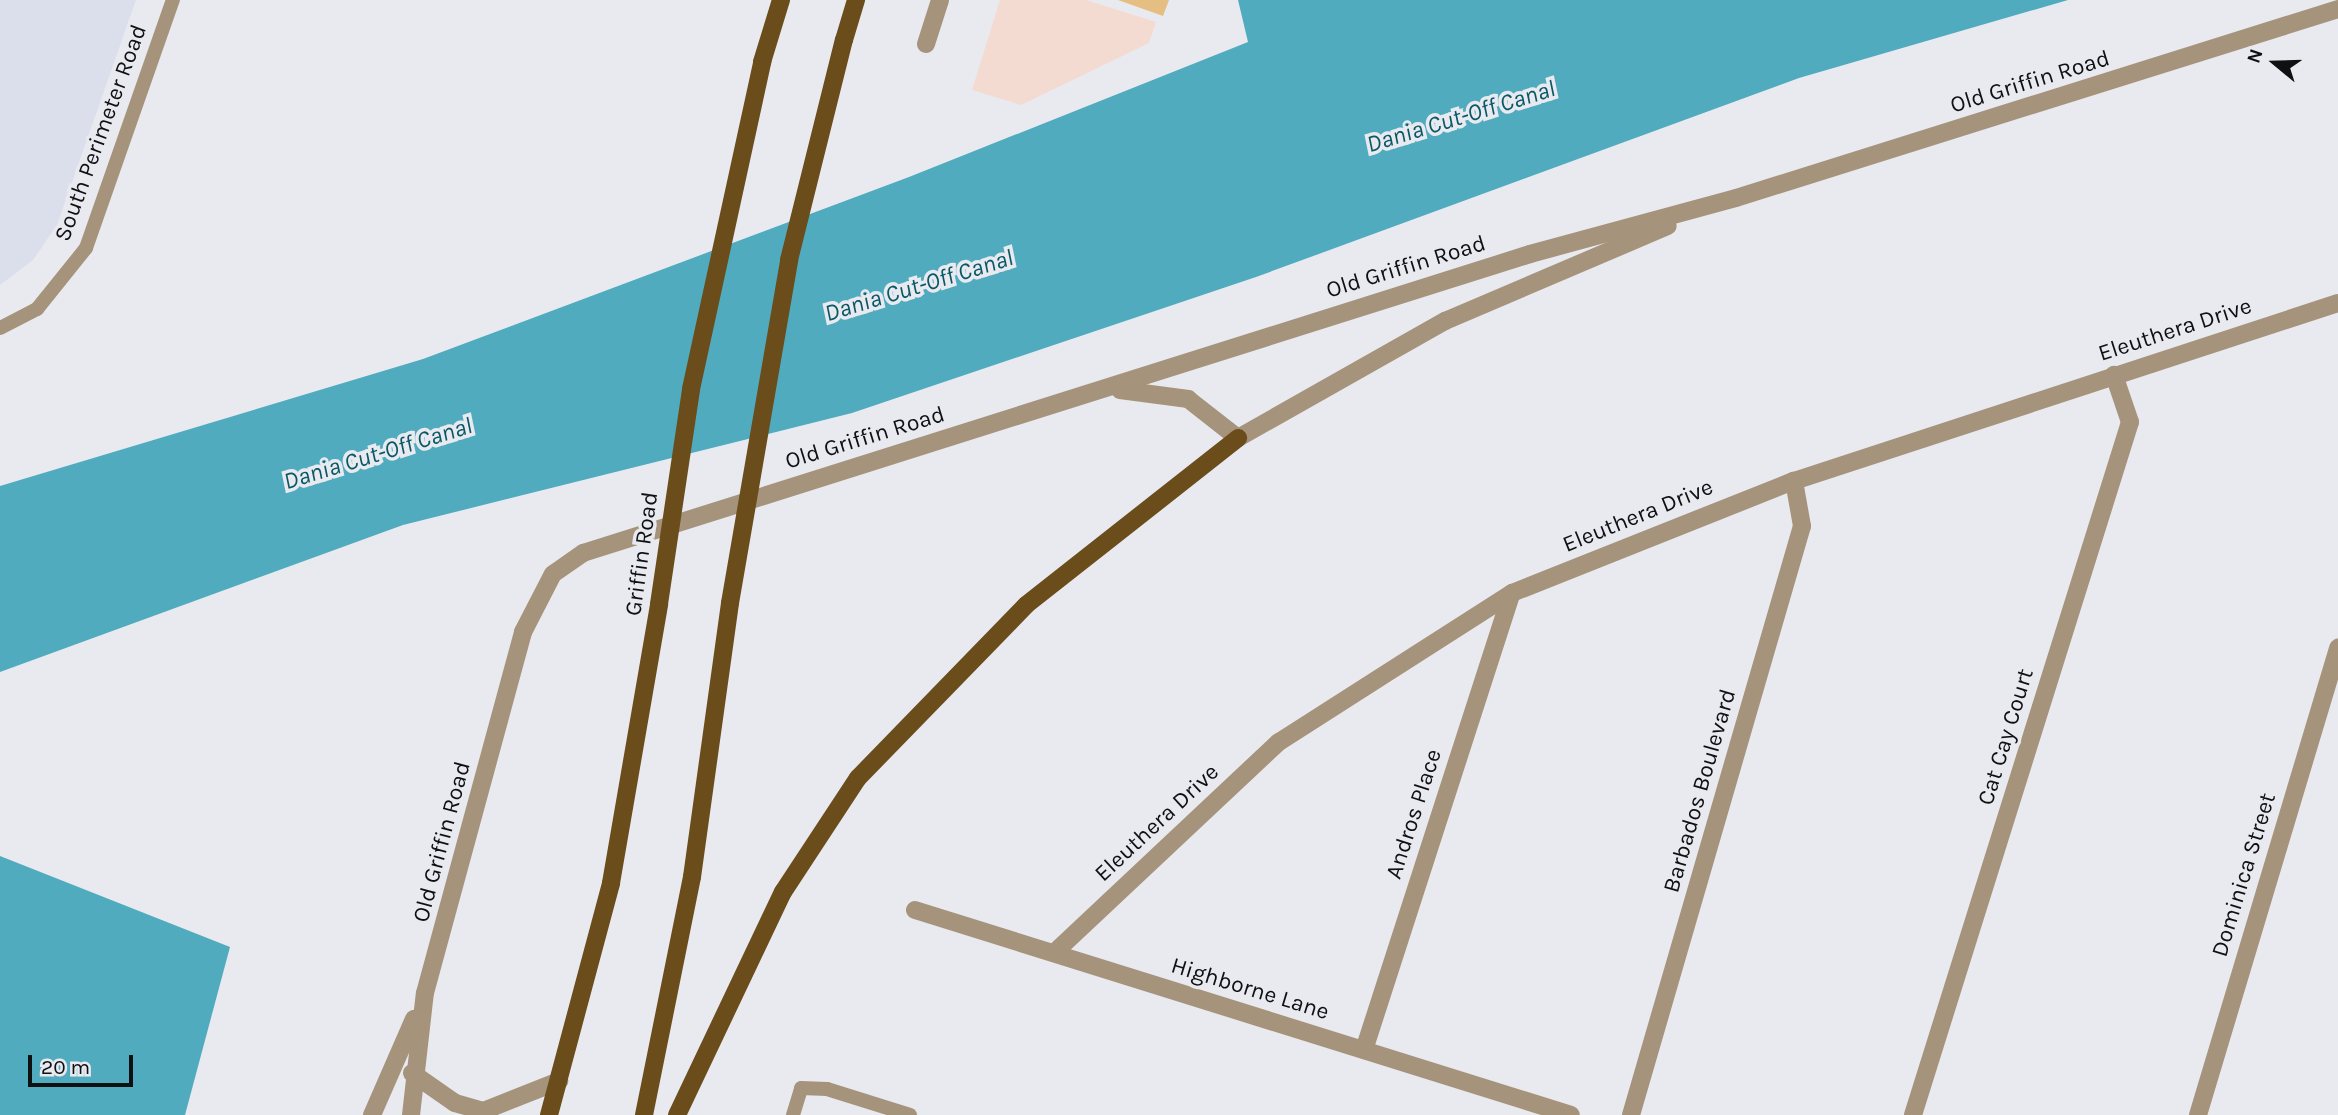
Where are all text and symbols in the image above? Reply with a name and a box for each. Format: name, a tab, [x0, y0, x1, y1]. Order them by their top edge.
street label: South Perimeter Road	[49, 21, 153, 245]
north arrow	[2240, 28, 2310, 98]
street label: Old Griffin Road	[1947, 45, 2113, 119]
text: N	[2243, 46, 2268, 66]
water label: Dania Cut-Off Canal	[1363, 75, 1559, 159]
street label: Old Griffin Road	[1323, 230, 1489, 304]
water label: Dania Cut-Off Canal	[821, 244, 1017, 328]
street label: Eleuthera Drive	[2095, 292, 2255, 368]
street label: Old Griffin Road	[782, 401, 948, 475]
water label: Dania Cut-Off Canal	[280, 412, 476, 496]
street label: Eleuthera Drive	[1559, 473, 1717, 559]
street label: Griffin Road	[620, 490, 664, 618]
street label: Cat Cay Court	[1972, 665, 2040, 809]
street label: Barbados Boulevard	[1658, 686, 1742, 896]
street label: Andros Place	[1380, 746, 1448, 882]
street label: Eleuthera Drive	[1089, 758, 1225, 888]
street label: Old Griffin Road	[407, 759, 477, 925]
street label: Dominica Street	[2206, 790, 2282, 960]
street label: Highborne Lane	[1168, 952, 1332, 1026]
scale bar	[32, 1042, 136, 1086]
text: 20 m	[41, 1055, 90, 1079]

